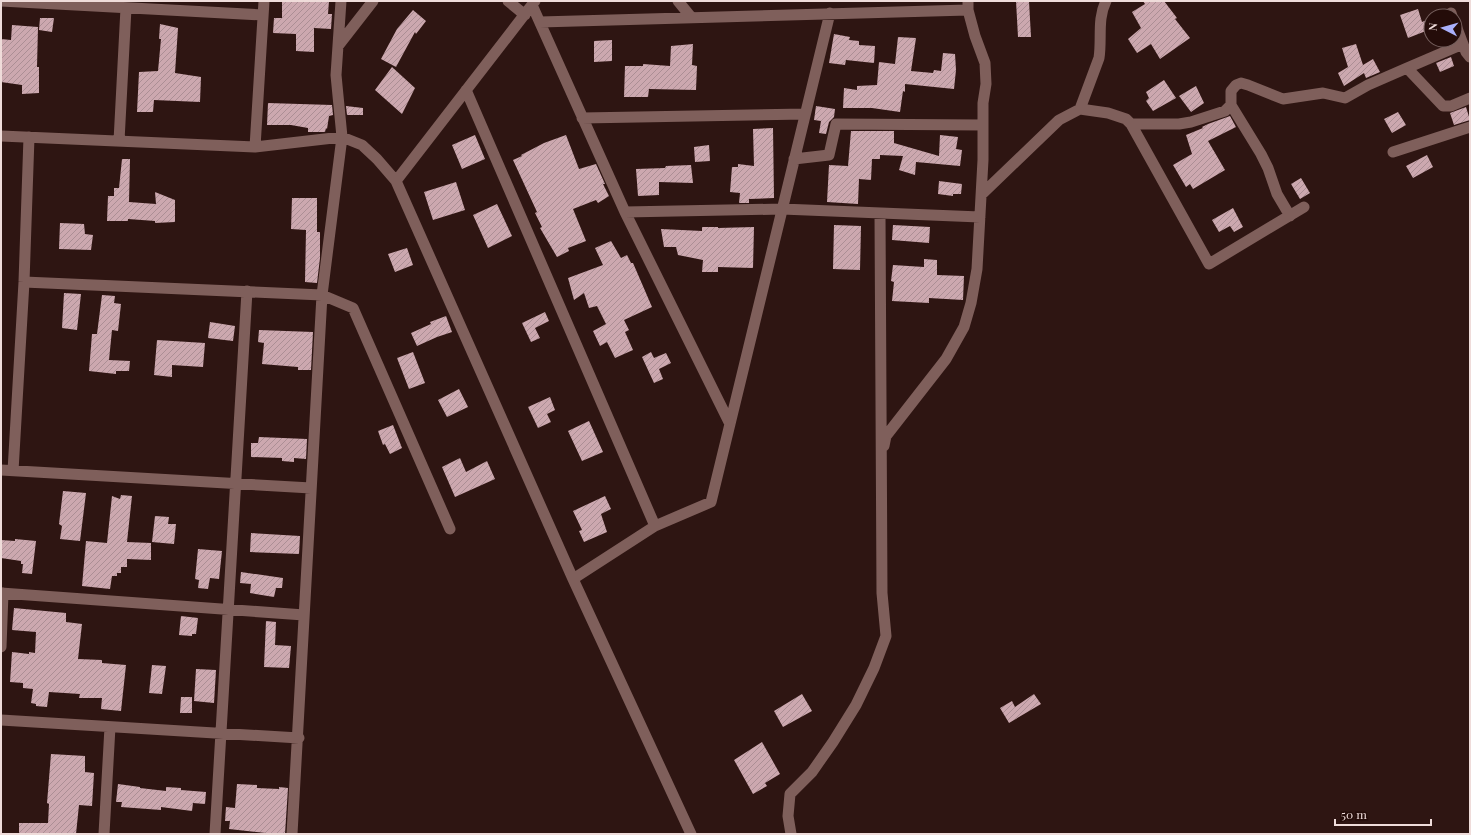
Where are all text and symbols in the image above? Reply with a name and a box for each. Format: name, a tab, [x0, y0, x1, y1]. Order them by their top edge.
north arrow	[1423, 8, 1463, 48]
text: N	[1425, 22, 1440, 32]
scale bar	[1335, 801, 1431, 827]
text: 50 m	[1341, 806, 1367, 822]

